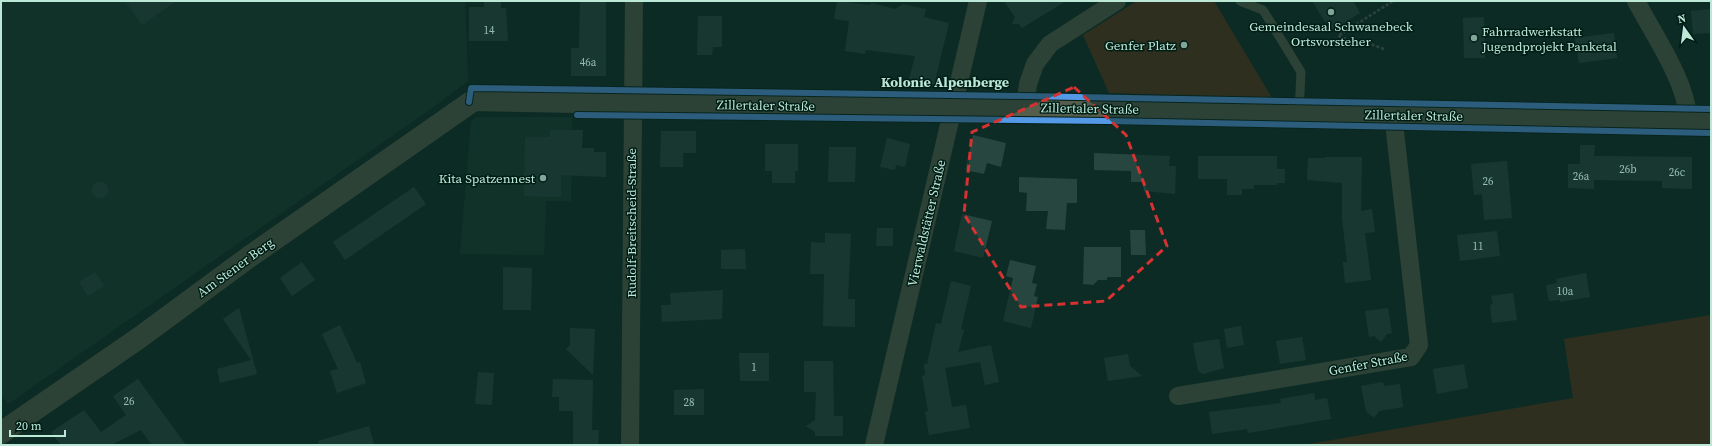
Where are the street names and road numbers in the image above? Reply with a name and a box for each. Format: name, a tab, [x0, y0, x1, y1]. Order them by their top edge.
street label: Zillertaler Straße	[717, 96, 816, 115]
street label: Zillertaler Straße	[1041, 99, 1140, 118]
street label: Zillertaler Straße	[1365, 106, 1464, 125]
street label: Rudolf-Breitscheid-Straße	[623, 148, 640, 298]
street label: Vierwaldstätter Straße	[904, 158, 949, 288]
street label: Am Stener Berg	[194, 234, 277, 301]
street label: Genfer Straße	[1327, 347, 1409, 379]

